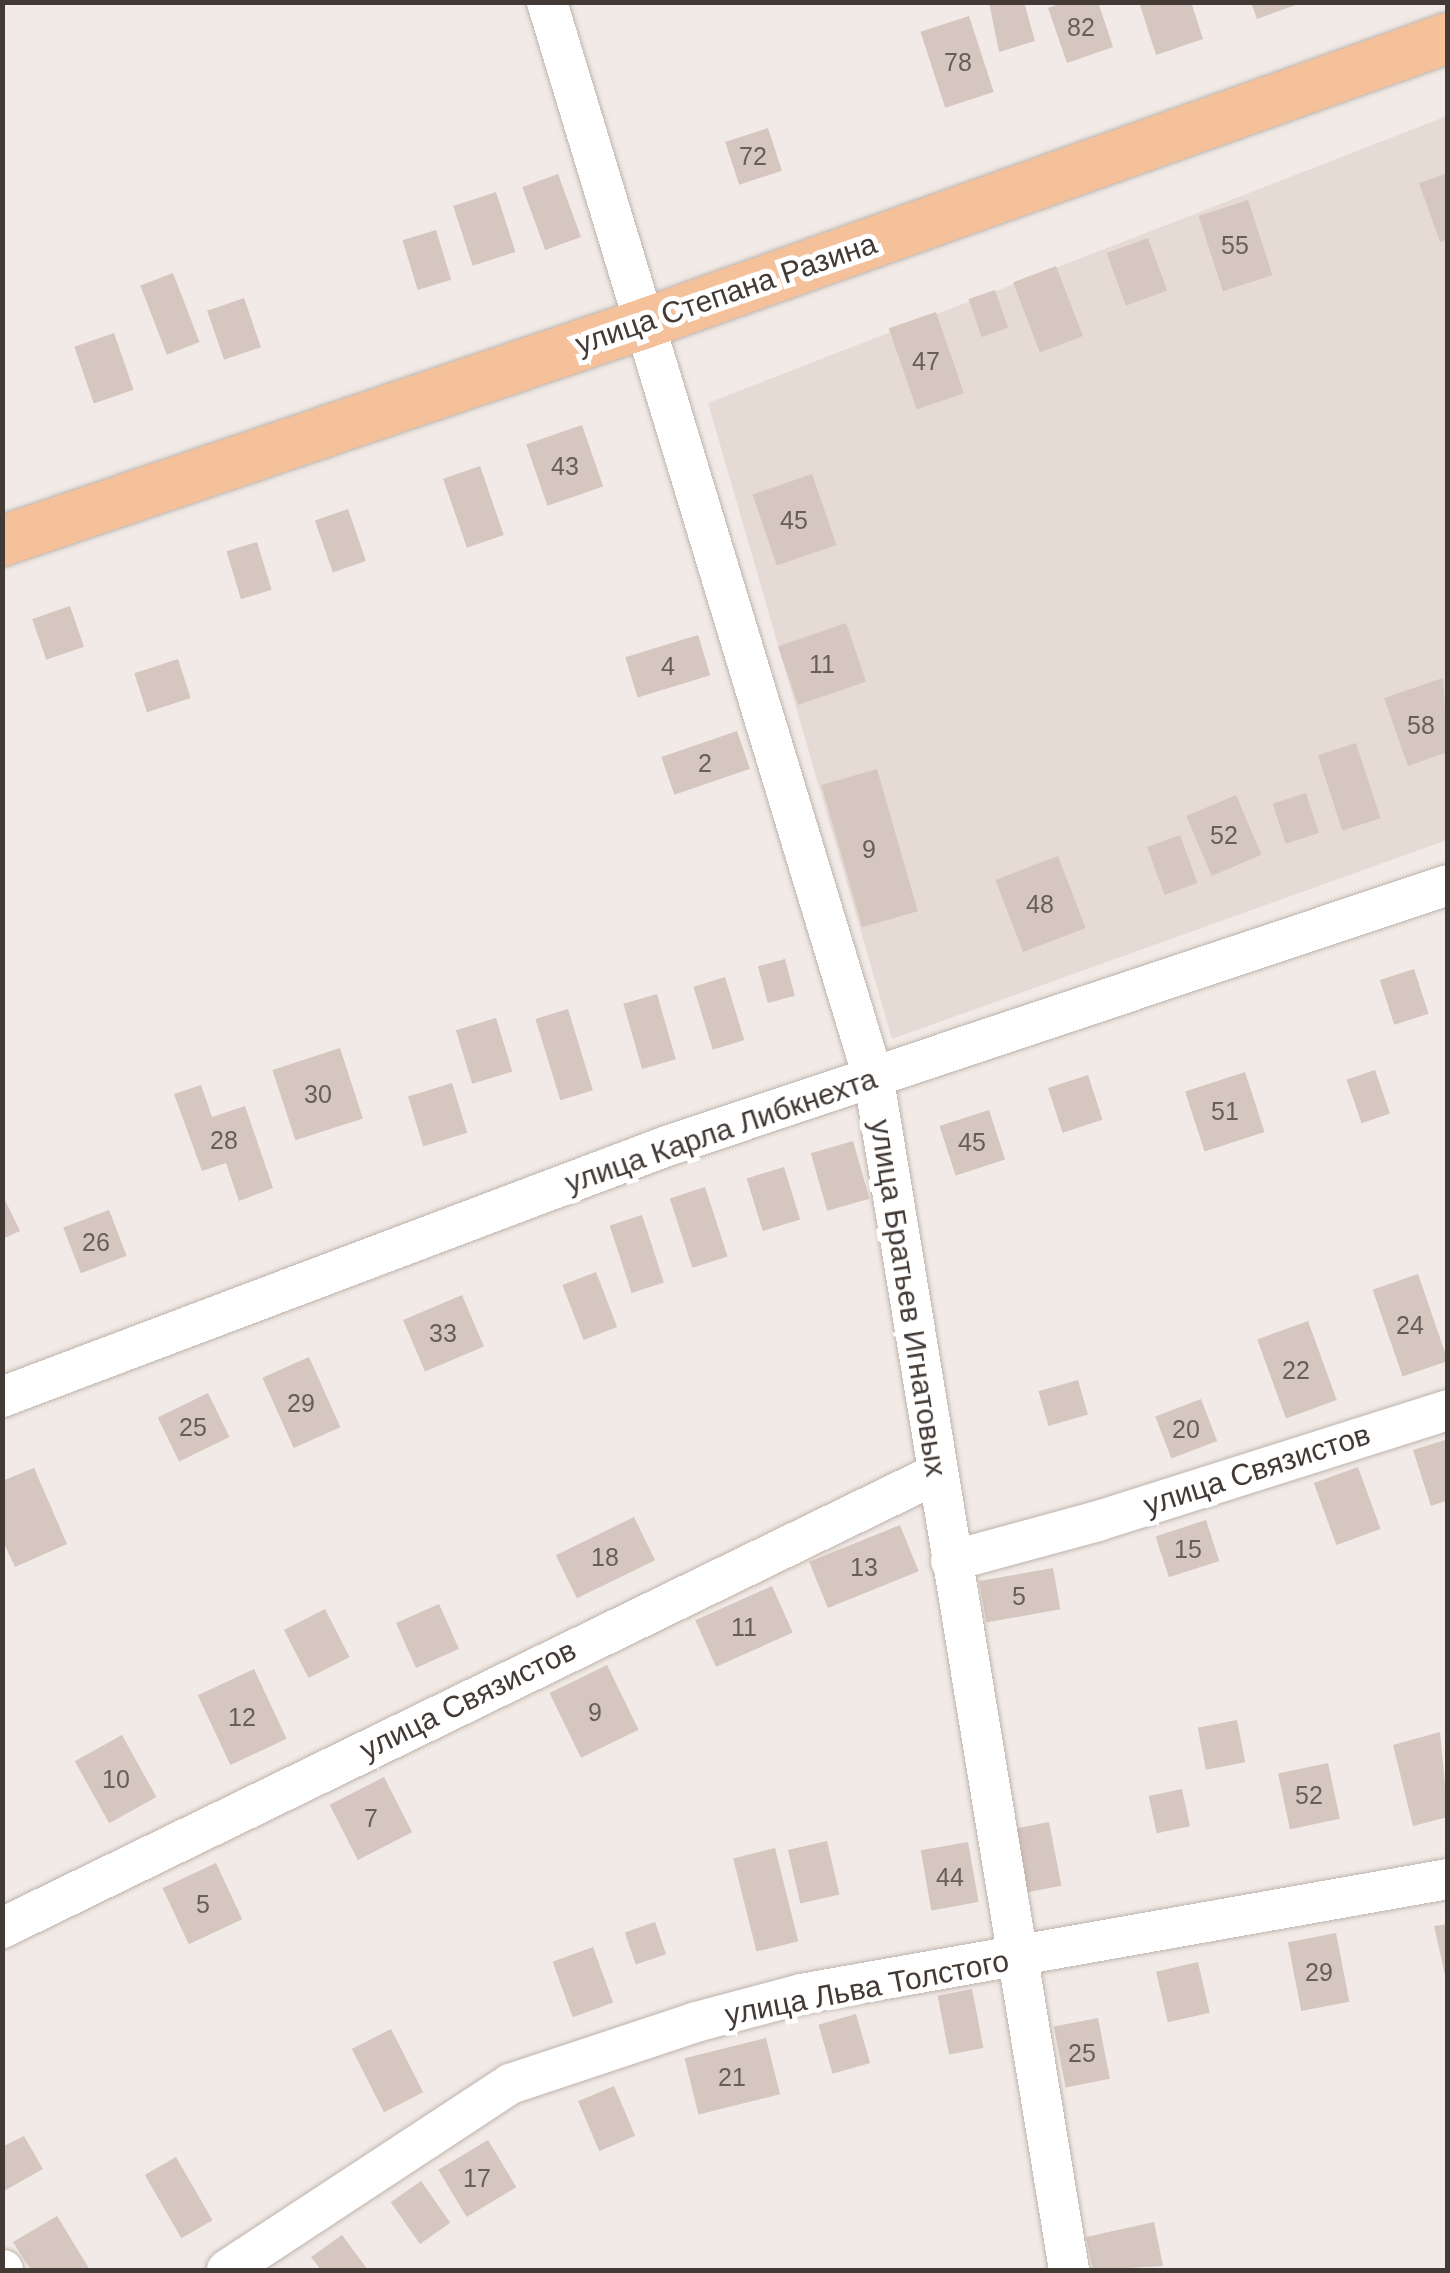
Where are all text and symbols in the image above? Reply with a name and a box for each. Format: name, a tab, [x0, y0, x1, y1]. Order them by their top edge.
house number: 82	[1067, 12, 1095, 42]
house number: 78	[944, 47, 972, 77]
house number: 72	[739, 141, 767, 171]
street label: улица Степана Разина	[571, 226, 881, 362]
house number: 55	[1221, 230, 1249, 260]
house number: 47	[912, 346, 940, 376]
house number: 43	[551, 451, 579, 481]
house number: 45	[780, 505, 808, 535]
house number: 11	[809, 649, 835, 679]
house number: 4	[661, 651, 675, 681]
house number: 58	[1407, 710, 1435, 740]
house number: 2	[698, 748, 712, 778]
house number: 52	[1210, 820, 1238, 850]
house number: 9	[862, 834, 876, 864]
house number: 48	[1026, 889, 1054, 919]
street label: улица Карла Либкнехта	[560, 1061, 882, 1201]
house number: 30	[304, 1079, 332, 1109]
house number: 51	[1211, 1096, 1239, 1126]
street label: улица Братьев Игнатовых	[862, 1117, 954, 1479]
house number: 28	[210, 1125, 238, 1155]
house number: 45	[958, 1127, 986, 1157]
house number: 26	[82, 1227, 110, 1257]
house number: 24	[1396, 1310, 1424, 1340]
house number: 33	[429, 1318, 457, 1348]
house number: 22	[1282, 1355, 1310, 1385]
house number: 29	[287, 1388, 315, 1418]
house number: 25	[179, 1412, 207, 1442]
house number: 20	[1172, 1414, 1200, 1444]
street label: улица Связистов	[1139, 1416, 1375, 1524]
house number: 15	[1174, 1534, 1202, 1564]
house number: 18	[591, 1542, 619, 1572]
house number: 13	[850, 1552, 878, 1582]
house number: 5	[1012, 1581, 1026, 1611]
house number: 11	[731, 1612, 757, 1642]
street label: улица Связистов	[354, 1632, 582, 1768]
house number: 9	[588, 1697, 602, 1727]
house number: 12	[228, 1702, 256, 1732]
house number: 10	[102, 1764, 130, 1794]
house number: 52	[1295, 1780, 1323, 1810]
house number: 7	[364, 1803, 378, 1833]
house number: 44	[936, 1862, 964, 1892]
house number: 5	[196, 1889, 210, 1919]
street label: улица Льва Толстого	[722, 1943, 1012, 2033]
house number: 29	[1305, 1957, 1333, 1987]
house number: 25	[1068, 2038, 1096, 2068]
house number: 21	[718, 2062, 746, 2092]
house number: 17	[463, 2163, 491, 2193]

